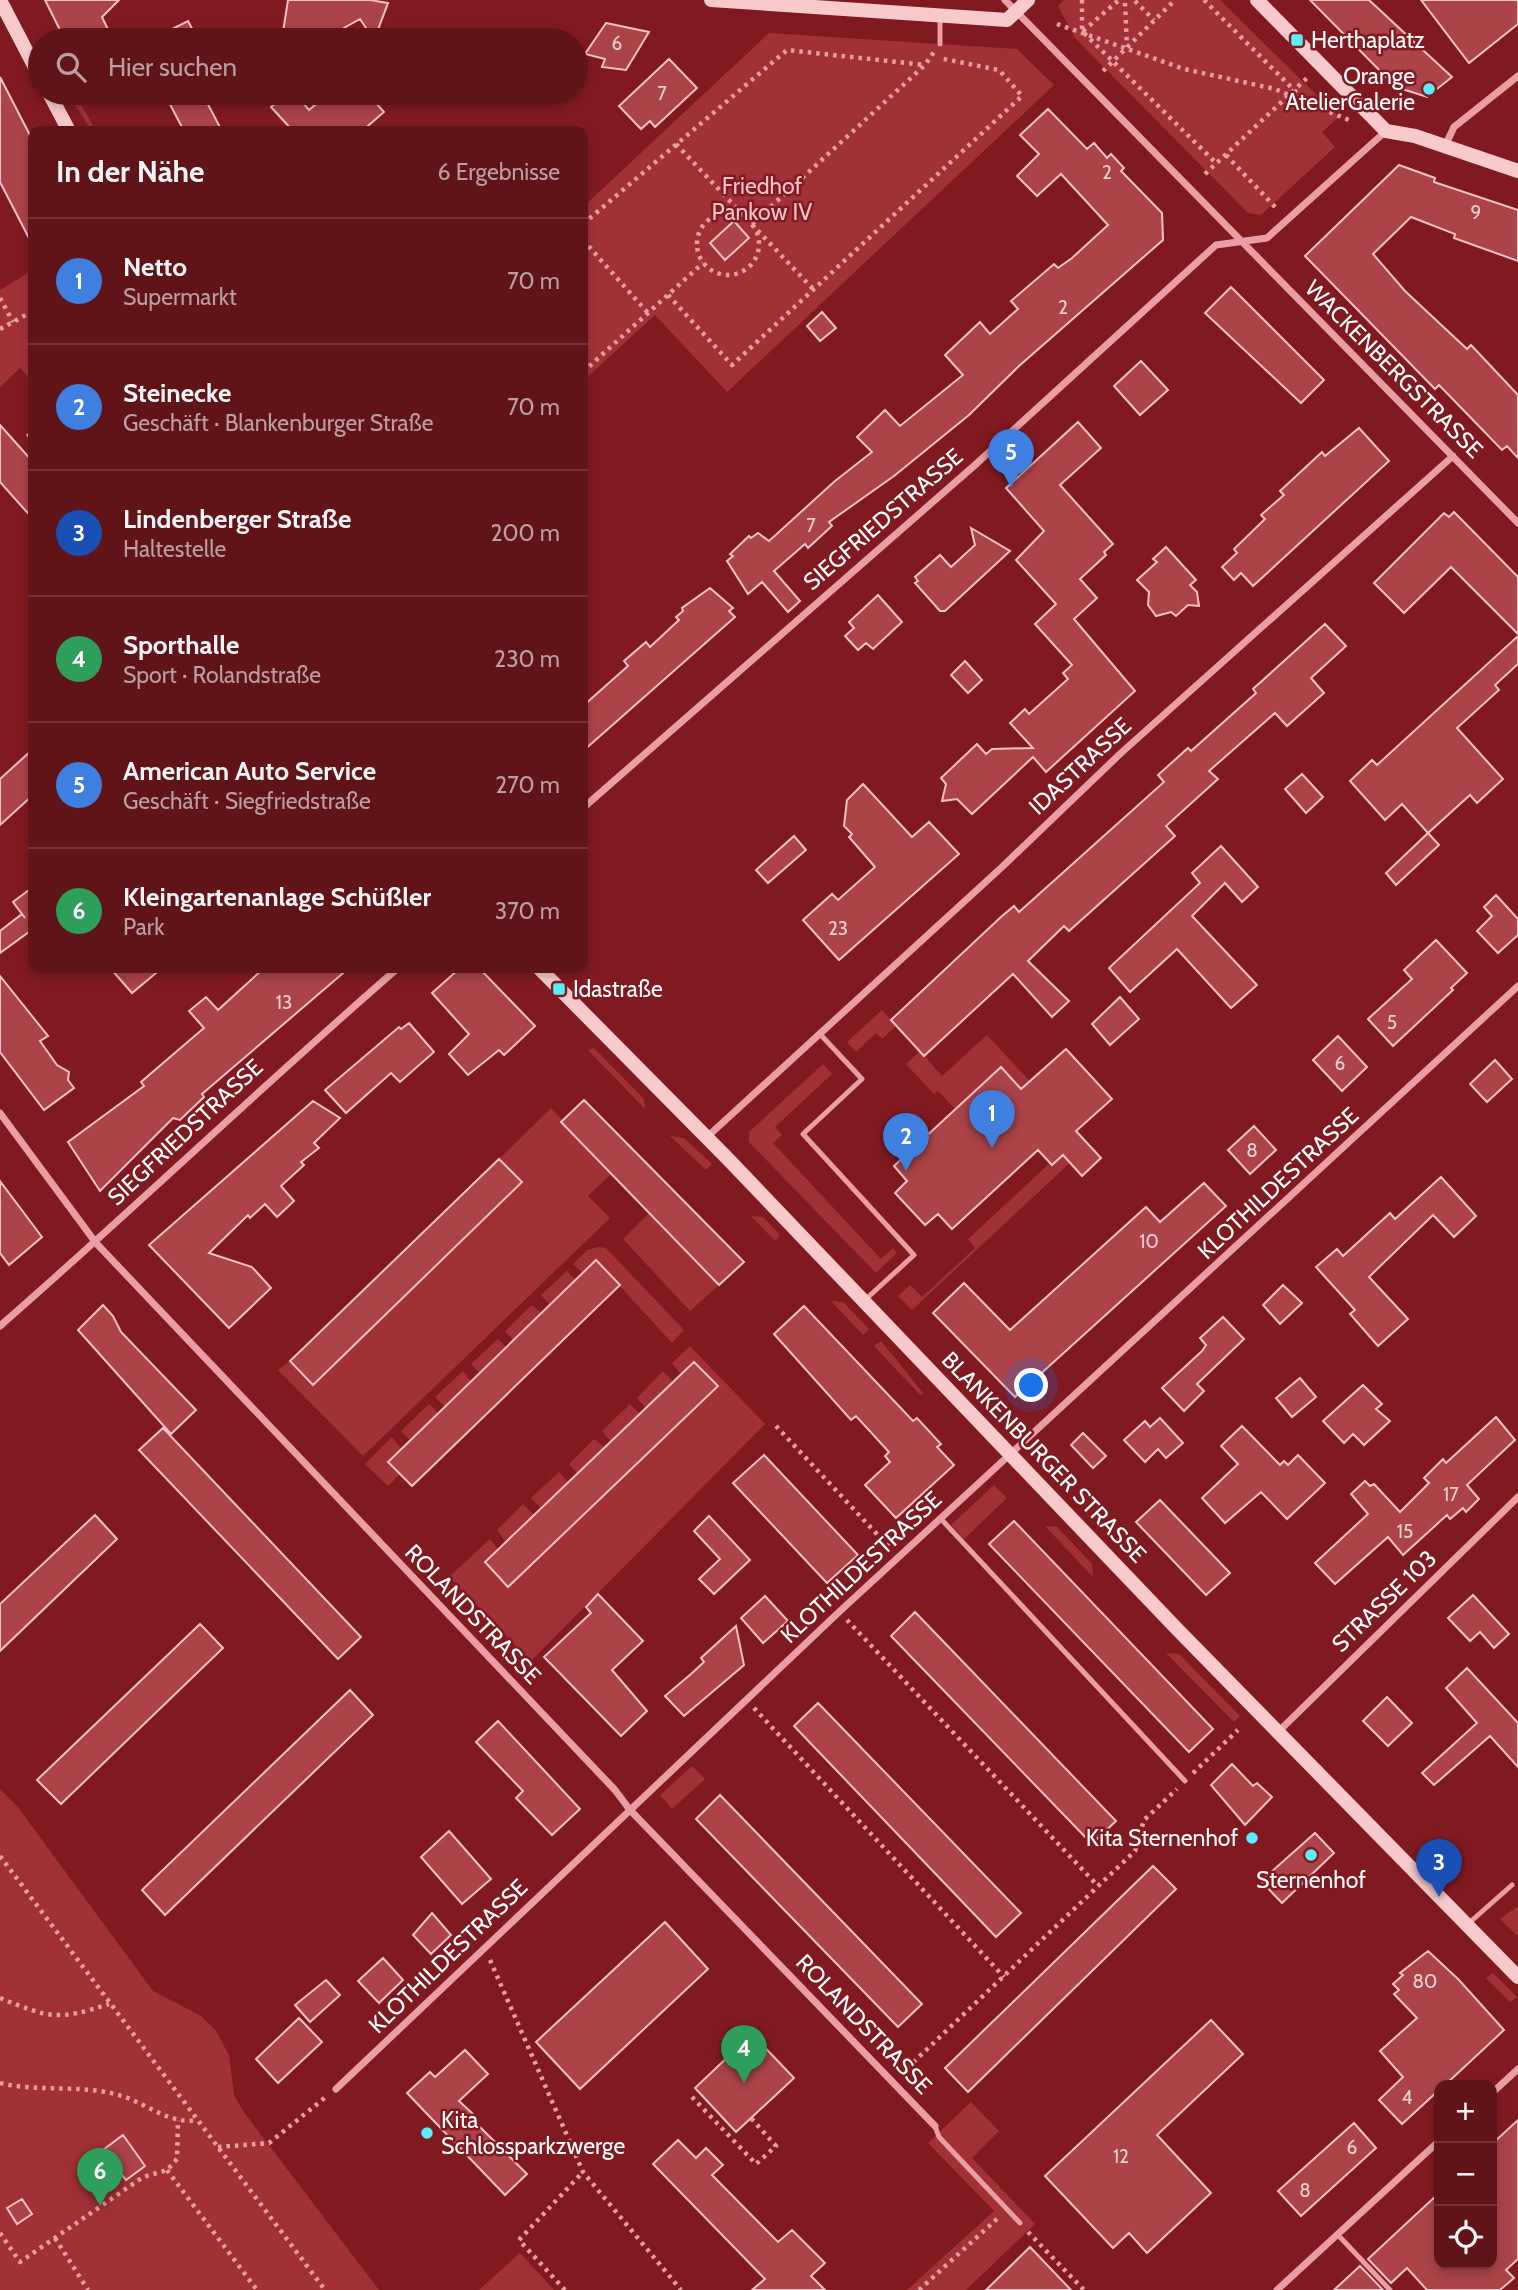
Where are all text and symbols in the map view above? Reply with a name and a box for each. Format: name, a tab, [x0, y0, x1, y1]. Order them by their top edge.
place label: Herthaplatz	[1311, 26, 1425, 54]
search box	[28, 28, 588, 105]
house number: 6	[612, 32, 622, 55]
marker: Herthaplatz	[1289, 32, 1305, 48]
icon: search	[52, 48, 90, 86]
text: Hier suchen	[108, 51, 237, 83]
place label: Orange AtelierGalerie	[1285, 62, 1415, 116]
marker: Orange AtelierGalerie	[1421, 81, 1437, 97]
house number: 7	[657, 82, 667, 105]
text: In der Nähe	[56, 153, 205, 190]
text: 6 Ergebnisse	[438, 158, 560, 186]
house number: 2	[1102, 161, 1112, 184]
park label: Friedhof Pankow IV	[712, 172, 812, 226]
house number: 9	[1471, 201, 1481, 224]
text: Netto	[123, 251, 187, 283]
text: 1	[75, 267, 83, 295]
text: 70 m	[507, 267, 560, 295]
street label: WACKENBERGSTRASSE	[1299, 274, 1489, 464]
text: Supermarkt	[123, 283, 237, 311]
house number: 2	[1058, 296, 1068, 319]
text: Steinecke	[123, 377, 231, 409]
text: 2	[73, 393, 85, 421]
text: 70 m	[507, 393, 560, 421]
text: Geschäft · Blankenburger Straße	[123, 409, 434, 437]
pin: 5	[988, 429, 1034, 487]
street label: SIEGFRIEDSTRASSE	[798, 442, 968, 596]
text: Lindenberger Straße	[123, 503, 351, 535]
house number: 7	[806, 514, 816, 537]
text: 3	[73, 519, 85, 547]
text: 200 m	[490, 519, 560, 547]
text: Haltestelle	[123, 535, 226, 563]
text: Sporthalle	[123, 629, 239, 661]
text: 4	[72, 645, 86, 673]
text: 230 m	[494, 645, 560, 673]
text: Sport · Rolandstraße	[123, 661, 321, 689]
street label: IDASTRASSE	[1023, 711, 1137, 821]
text: American Auto Service	[123, 755, 376, 787]
text: 5	[73, 771, 85, 799]
text: 270 m	[495, 771, 560, 799]
text: Geschäft · Siegfriedstraße	[123, 787, 371, 815]
text: Kleingartenanlage Schüßler	[123, 881, 431, 913]
text: 6	[73, 897, 85, 925]
text: 370 m	[495, 897, 560, 925]
text: Park	[123, 913, 164, 941]
house number: 23	[828, 917, 848, 940]
place label: Idastraße	[573, 975, 663, 1003]
marker: Idastraße	[551, 981, 567, 997]
house number: 13	[276, 991, 292, 1014]
house number: 5	[1387, 1011, 1397, 1034]
house number: 6	[1335, 1052, 1345, 1075]
street label: SIEGFRIEDSTRASSE	[102, 1053, 268, 1211]
pin: 1	[969, 1090, 1015, 1148]
street label: KLOTHILDESTRASSE	[1192, 1101, 1364, 1265]
pin: 2	[883, 1113, 929, 1171]
house number: 8	[1246, 1139, 1258, 1162]
house number: 10	[1139, 1230, 1159, 1253]
street label: BLANKENBURGER STRASSE	[936, 1346, 1152, 1568]
your location	[1014, 1368, 1048, 1402]
house number: 17	[1443, 1483, 1459, 1506]
street label: KLOTHILDESTRASSE	[775, 1485, 947, 1649]
house number: 15	[1397, 1520, 1413, 1543]
street label: ROLANDSTRASSE	[399, 1538, 547, 1690]
street label: STRASSE 103	[1326, 1544, 1442, 1658]
place label: Kita Sternenhof	[1086, 1824, 1238, 1852]
marker: Kita Sternenhof	[1244, 1830, 1260, 1846]
pin: 3	[1416, 1839, 1462, 1897]
marker: Sternenhof	[1303, 1847, 1319, 1863]
place label: Sternenhof	[1256, 1866, 1366, 1894]
street label: KLOTHILDESTRASSE	[363, 1873, 533, 2039]
street label: ROLANDSTRASSE	[790, 1948, 938, 2100]
house number: 80	[1413, 1970, 1437, 1993]
pin: 4	[721, 2025, 767, 2083]
map controls	[1434, 2080, 1497, 2269]
button: +	[1434, 2080, 1497, 2143]
house number: 4	[1402, 2086, 1413, 2109]
place label: Kita Schlossparkzwerge	[441, 2106, 626, 2160]
marker: Kita Schlossparkzwerge	[419, 2125, 435, 2141]
house number: 6	[1347, 2136, 1357, 2159]
button: −	[1434, 2143, 1497, 2206]
house number: 12	[1113, 2145, 1129, 2168]
pin: 6	[77, 2148, 123, 2206]
house number: 8	[1299, 2179, 1311, 2202]
button: locate	[1434, 2206, 1497, 2269]

